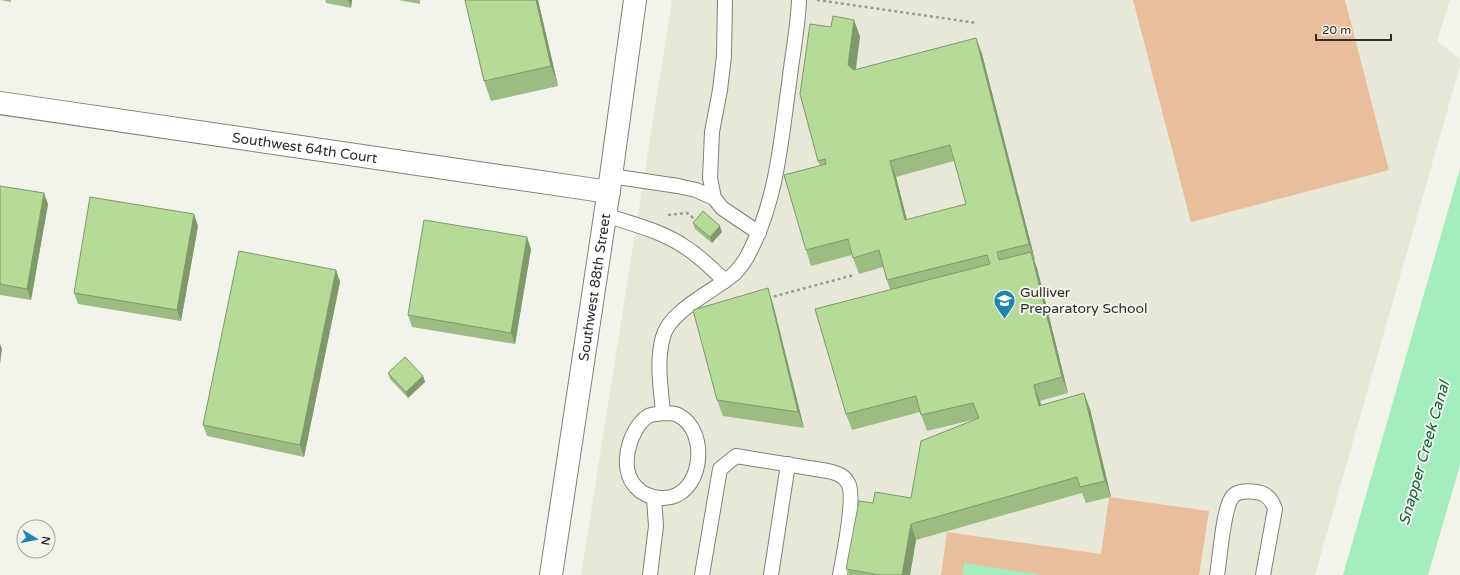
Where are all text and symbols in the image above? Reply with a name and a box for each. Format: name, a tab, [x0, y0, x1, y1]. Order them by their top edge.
scale bar	[1316, 16, 1391, 42]
text: 20 m	[1322, 23, 1351, 37]
street label: Southwest 64th Court	[231, 129, 379, 167]
street label: Southwest 88th Street	[575, 212, 614, 362]
place label: Gulliver Preparatory School	[1020, 284, 1148, 317]
school or university icon: Gulliver Preparatory School	[991, 287, 1017, 320]
water label: Snapper Creek Canal	[1395, 377, 1454, 527]
north arrow	[16, 519, 56, 559]
text: N	[38, 535, 53, 546]

